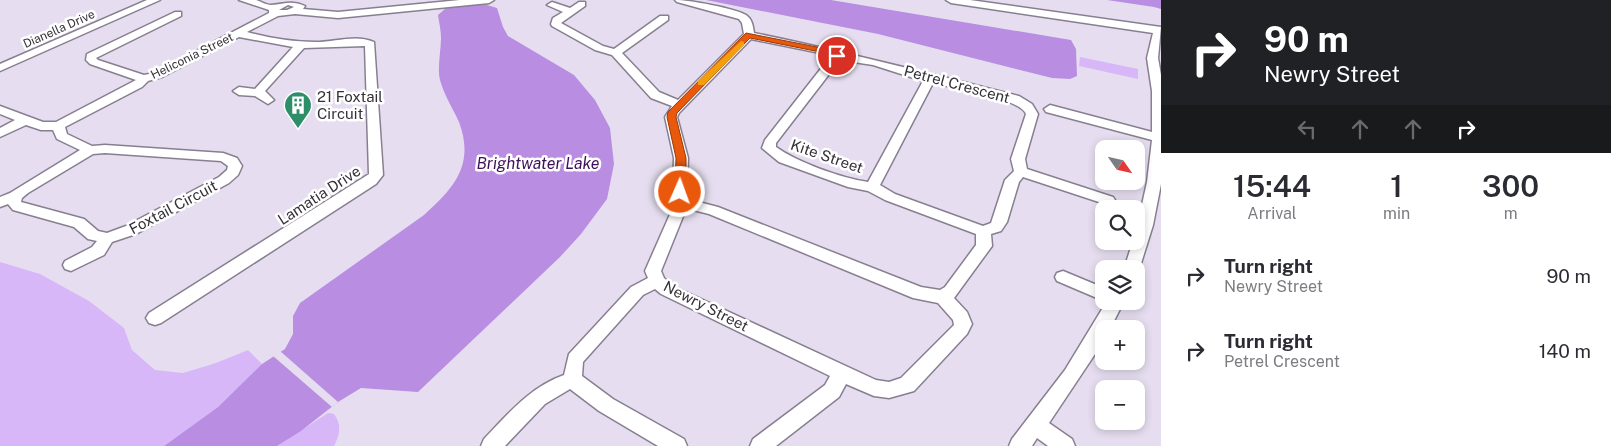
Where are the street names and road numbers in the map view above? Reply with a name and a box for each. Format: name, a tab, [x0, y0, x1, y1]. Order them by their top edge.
street label: Dianella Drive	[21, 7, 97, 51]
street label: Heliconia Street	[148, 30, 236, 82]
street label: Petrel Crescent	[902, 62, 1012, 106]
street label: Kite Street	[789, 136, 866, 176]
street label: Lamatia Drive	[275, 162, 363, 228]
street label: Foxtail Circuit	[126, 177, 220, 237]
street label: Newry Street	[661, 277, 751, 335]

